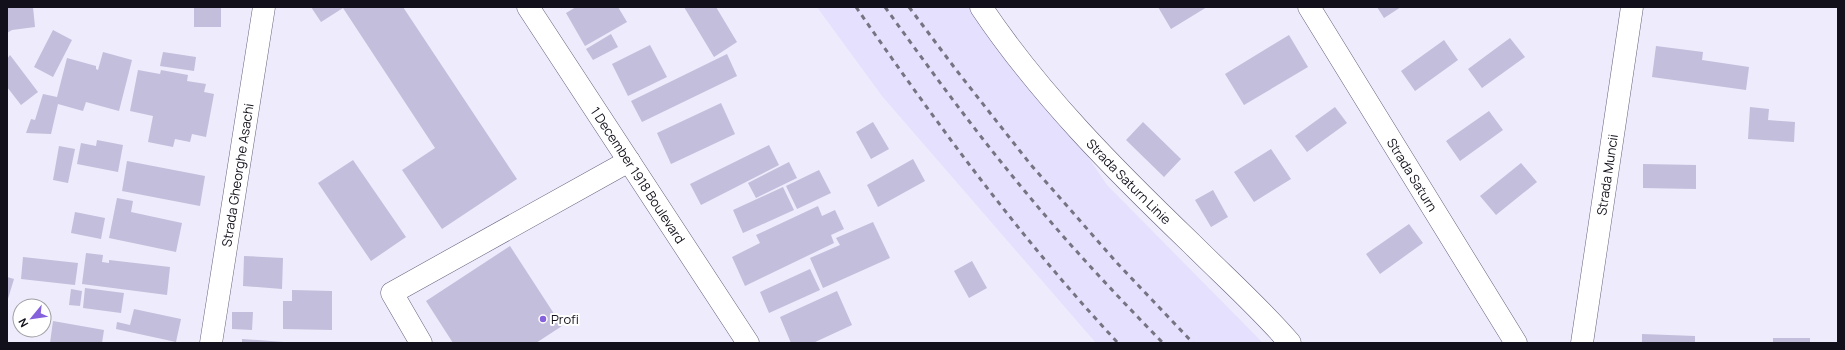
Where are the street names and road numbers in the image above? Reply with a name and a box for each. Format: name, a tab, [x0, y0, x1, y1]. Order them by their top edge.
street label: Strada Gheorghe Asachi	[217, 102, 258, 248]
street label: 1 December 1918 Boulevard	[587, 103, 689, 247]
street label: Strada Muncii	[1592, 133, 1622, 217]
street label: Strada Saturn Linie	[1082, 135, 1176, 229]
street label: Strada Saturn	[1383, 135, 1442, 215]

